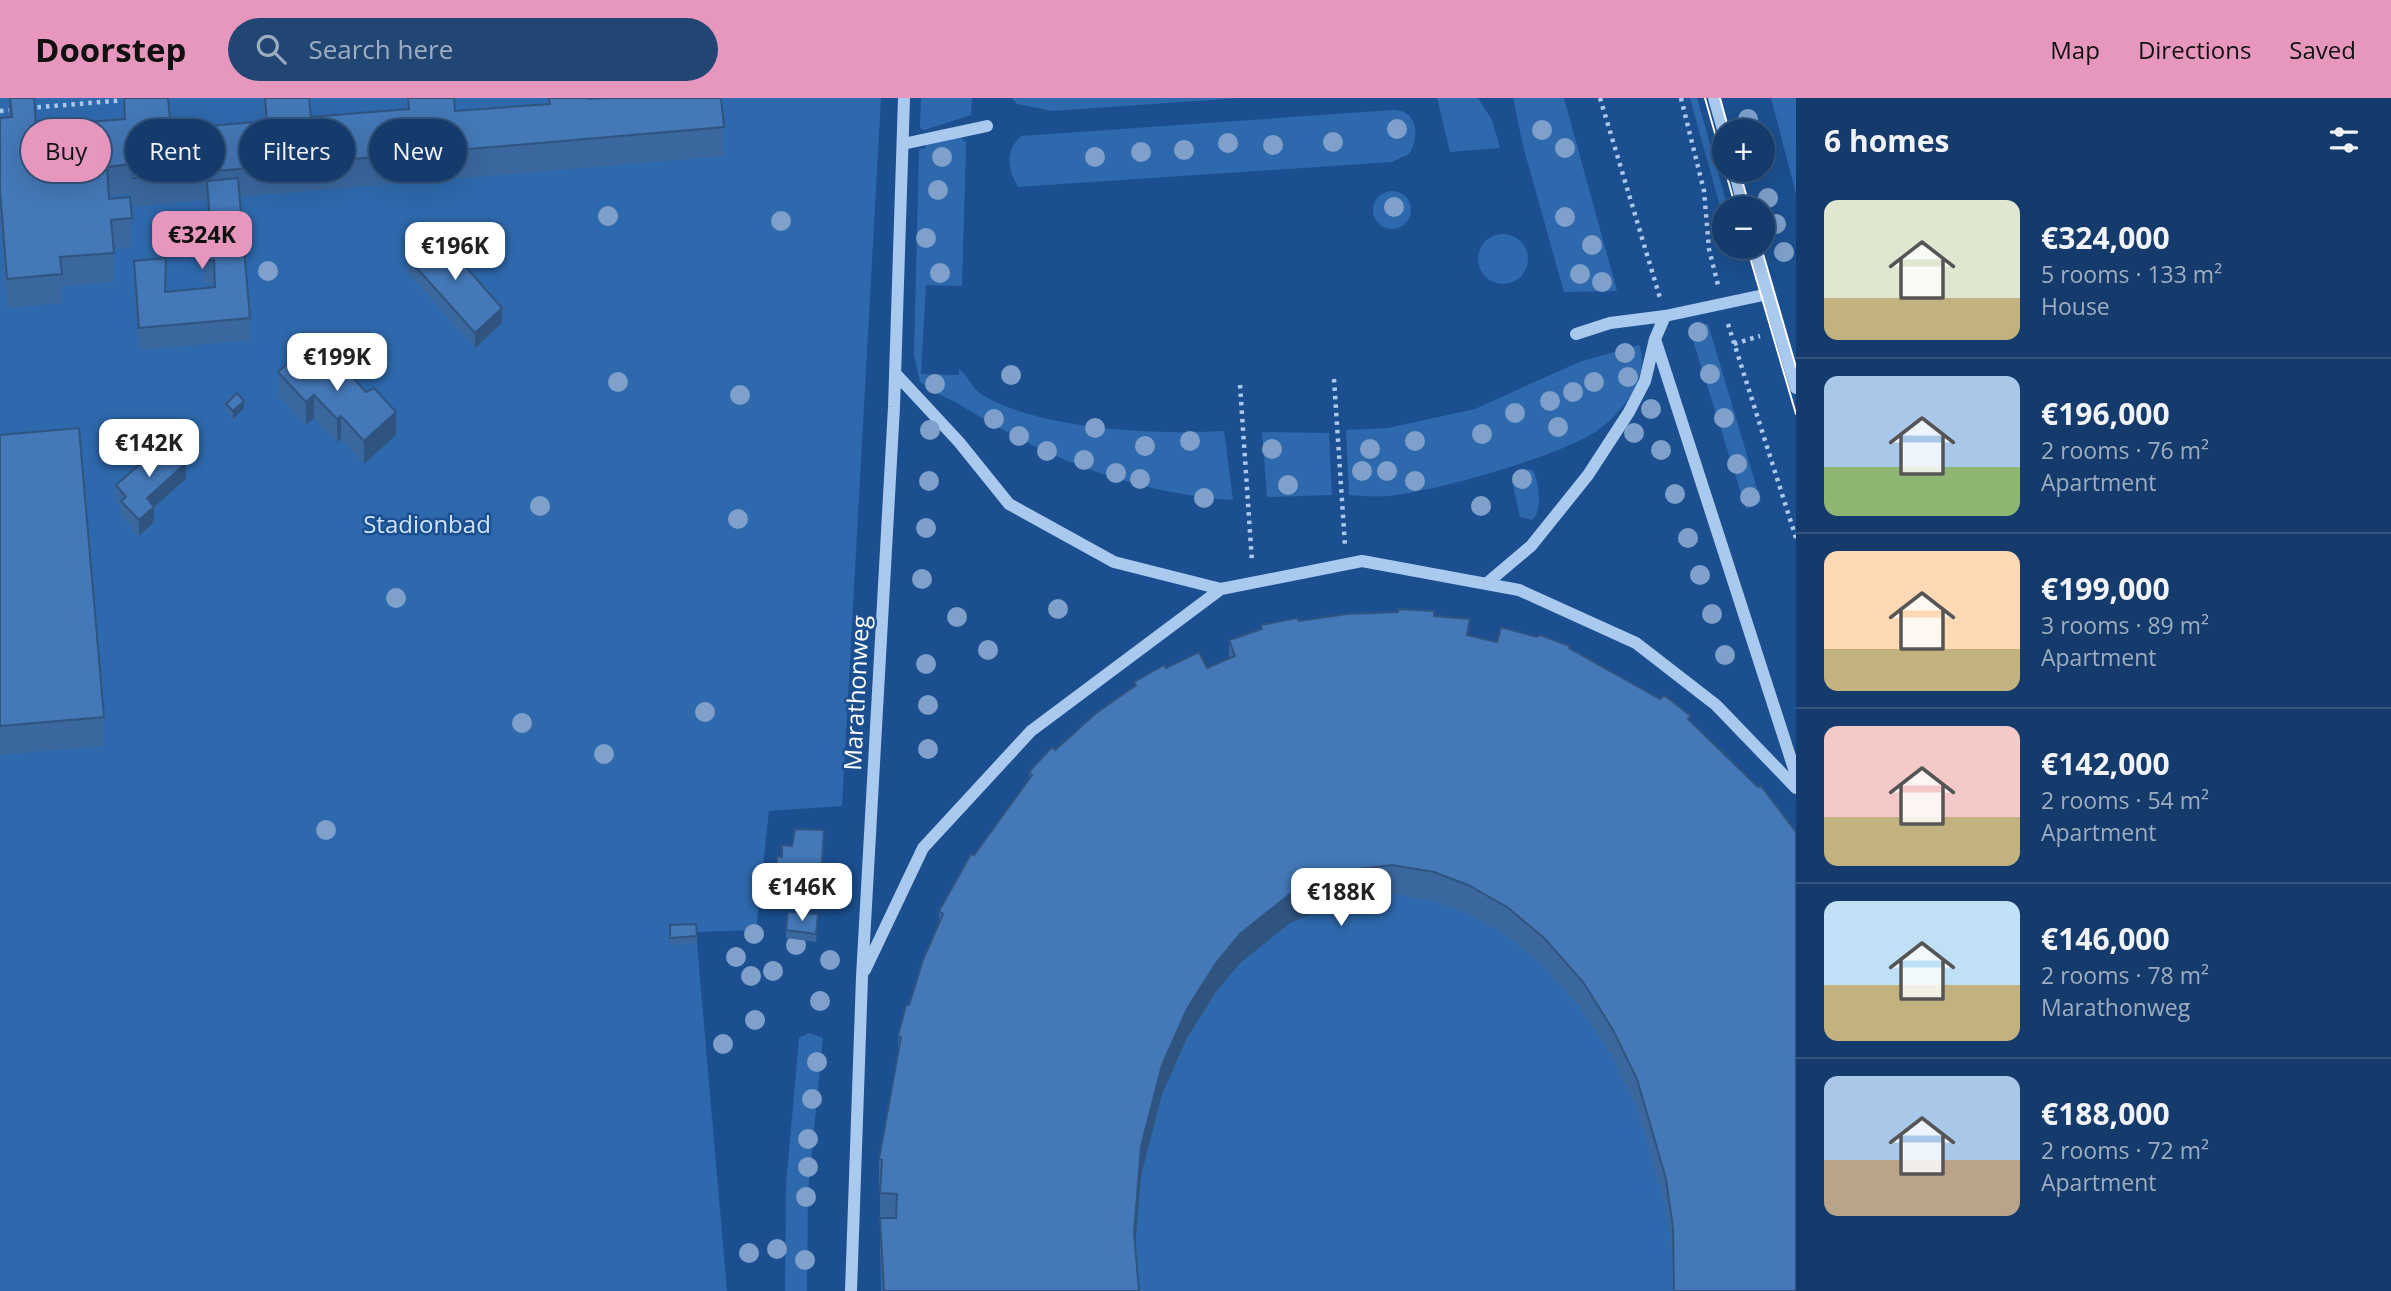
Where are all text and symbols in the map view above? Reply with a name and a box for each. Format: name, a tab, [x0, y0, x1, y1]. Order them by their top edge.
search box	[228, 18, 718, 81]
text: Doorstep	[35, 27, 186, 72]
icon: search	[252, 30, 290, 68]
text: Search here	[308, 31, 453, 67]
text: Map	[2050, 33, 2100, 66]
text: Directions	[2138, 33, 2251, 66]
text: Saved	[2289, 33, 2356, 66]
chip: Buy	[21, 119, 111, 182]
chip: Rent	[125, 119, 225, 182]
chip: Filters	[239, 119, 355, 182]
chip: New	[369, 119, 467, 182]
map controls	[1712, 119, 1775, 259]
button: +	[1712, 119, 1775, 182]
text: 6 homes	[1824, 120, 1949, 161]
icon: filters	[2325, 121, 2363, 159]
button: −	[1712, 196, 1775, 259]
pin: €324K	[153, 212, 251, 271]
text: €324,000	[2041, 217, 2170, 258]
text: €324K	[168, 218, 236, 250]
pin: €196K	[406, 222, 504, 282]
icon: home	[1880, 228, 1964, 312]
text: €196K	[421, 229, 489, 261]
text: 5 rooms · 133 m²	[2041, 258, 2222, 290]
text: House	[2041, 290, 2110, 322]
pin: €199K	[288, 334, 386, 393]
text: €199K	[303, 340, 371, 372]
text: €196,000	[2041, 393, 2170, 434]
icon: home	[1880, 404, 1964, 488]
pin: €142K	[100, 420, 198, 479]
text: €142K	[115, 426, 183, 458]
text: 2 rooms · 76 m²	[2041, 434, 2209, 466]
text: Apartment	[2041, 466, 2157, 498]
park label: Stadionbad	[363, 507, 491, 540]
text: €199,000	[2041, 568, 2170, 609]
icon: home	[1880, 579, 1964, 663]
text: 3 rooms · 89 m²	[2041, 609, 2209, 641]
street label: Marathonweg	[835, 614, 876, 771]
text: Apartment	[2041, 641, 2157, 673]
text: €142,000	[2041, 743, 2170, 784]
icon: home	[1880, 754, 1964, 838]
text: 2 rooms · 54 m²	[2041, 784, 2209, 816]
text: Apartment	[2041, 816, 2157, 848]
pin: €146K	[753, 864, 851, 923]
pin: €188K	[1292, 868, 1390, 928]
text: €146K	[768, 870, 836, 902]
text: €188K	[1307, 875, 1375, 907]
text: €146,000	[2041, 918, 2170, 959]
icon: home	[1880, 929, 1964, 1013]
text: 2 rooms · 78 m²	[2041, 959, 2209, 991]
text: Marathonweg	[2041, 991, 2190, 1023]
text: €188,000	[2041, 1093, 2170, 1134]
icon: home	[1880, 1104, 1964, 1188]
text: 2 rooms · 72 m²	[2041, 1134, 2209, 1166]
text: Apartment	[2041, 1166, 2157, 1198]

